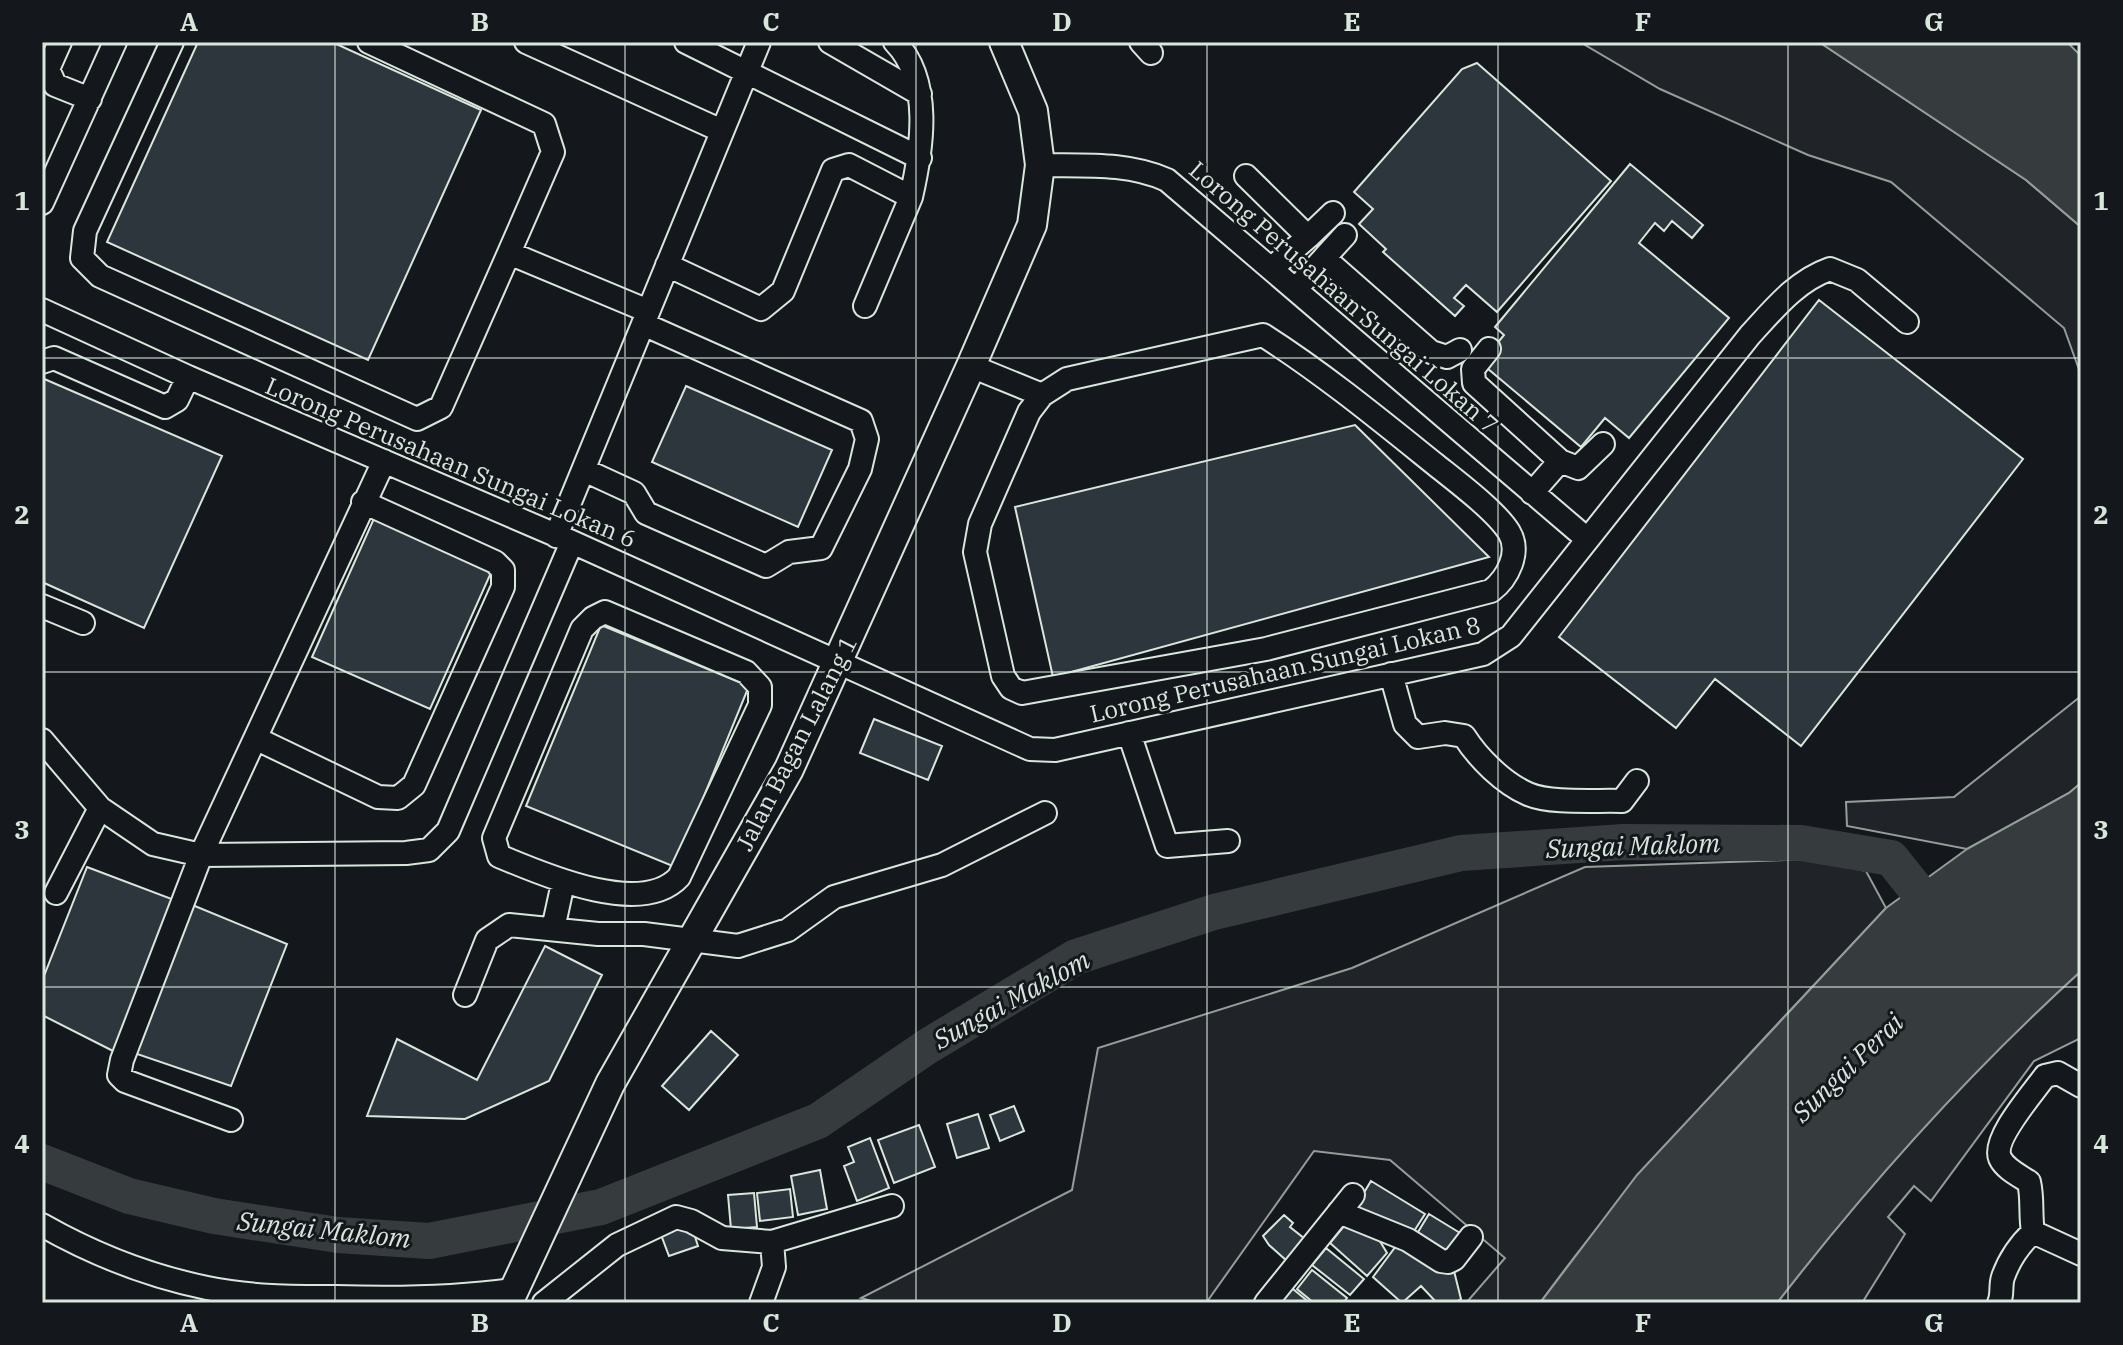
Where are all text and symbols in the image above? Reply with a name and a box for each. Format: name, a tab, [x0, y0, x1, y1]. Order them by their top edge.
text: A	[180, 4, 198, 38]
text: B	[471, 4, 489, 38]
text: C	[762, 4, 780, 38]
text: D	[1052, 4, 1072, 38]
text: E	[1343, 4, 1361, 38]
text: F	[1635, 4, 1651, 38]
text: G	[1924, 4, 1944, 38]
street label: Lorong Perusahaan Sungai Lokan 7	[1183, 154, 1505, 440]
text: 1	[14, 183, 30, 217]
text: 1	[2093, 183, 2109, 217]
street label: Lorong Perusahaan Sungai Lokan 6	[261, 369, 641, 555]
text: 2	[14, 497, 30, 531]
text: 2	[2093, 497, 2109, 531]
street label: Lorong Perusahaan Sungai Lokan 8	[1087, 608, 1483, 730]
street label: Jalan Bagan Lalang 1	[728, 630, 864, 856]
text: 3	[14, 812, 30, 846]
text: 3	[2093, 812, 2109, 846]
water label: Sungai Maklom	[1544, 825, 1721, 865]
water label: Sungai Maklom	[926, 942, 1095, 1057]
water label: Sungai Perai	[1783, 1005, 1910, 1129]
text: 4	[14, 1126, 30, 1160]
text: 4	[2093, 1126, 2109, 1160]
water label: Sungai Maklom	[235, 1203, 412, 1255]
text: A	[180, 1305, 198, 1339]
text: B	[471, 1305, 489, 1339]
text: C	[762, 1305, 780, 1339]
text: D	[1052, 1305, 1072, 1339]
text: E	[1343, 1305, 1361, 1339]
text: F	[1635, 1305, 1651, 1339]
text: G	[1924, 1305, 1944, 1339]

